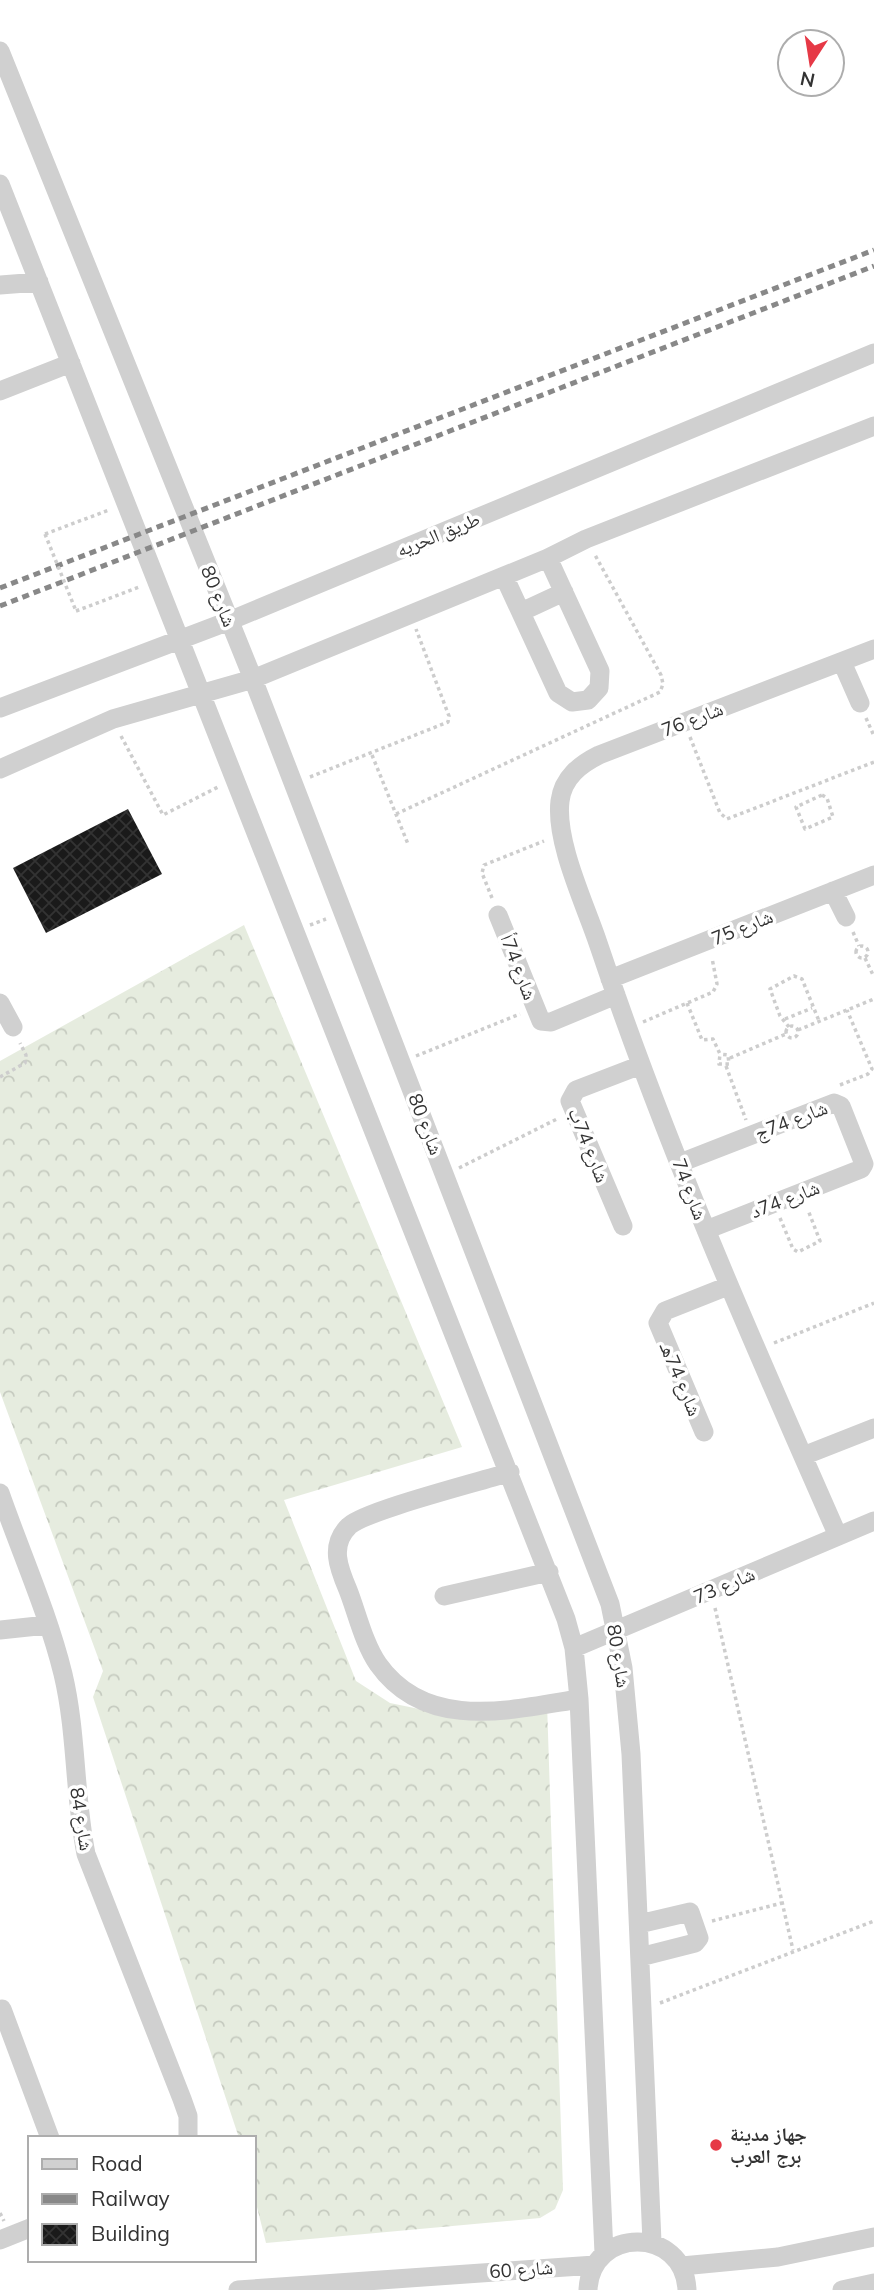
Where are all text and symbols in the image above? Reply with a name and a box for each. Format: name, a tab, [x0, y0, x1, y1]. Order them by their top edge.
north arrow	[776, 28, 846, 98]
text: N	[798, 66, 817, 93]
street label: طريق الحريه	[393, 506, 483, 562]
street label: شارع 80	[196, 562, 242, 630]
street label: شارع 76	[658, 696, 726, 742]
street label: شارع 75	[708, 904, 776, 950]
street label: شارع 74أ	[495, 931, 542, 1003]
street label: شارع 80	[403, 1090, 449, 1158]
street label: شارع 74ج	[751, 1095, 831, 1145]
street label: شارع 74ب	[563, 1104, 615, 1186]
street label: شارع 74	[667, 1155, 713, 1223]
street label: شارع 74د	[747, 1175, 823, 1223]
street label: شارع 74هـ	[654, 1338, 707, 1419]
street label: شارع 73	[690, 1561, 758, 1609]
street label: شارع 80	[602, 1623, 636, 1689]
street label: شارع 84	[65, 1786, 99, 1852]
place label: جهاز مدينة برج العرب	[730, 2122, 807, 2168]
legend	[28, 2136, 256, 2262]
marker: جهاز مدينة برج العرب	[708, 2137, 724, 2153]
text: Road	[91, 2150, 142, 2176]
text: Railway	[91, 2185, 170, 2211]
text: Building	[91, 2220, 170, 2246]
street label: شارع 60	[488, 2255, 554, 2283]

